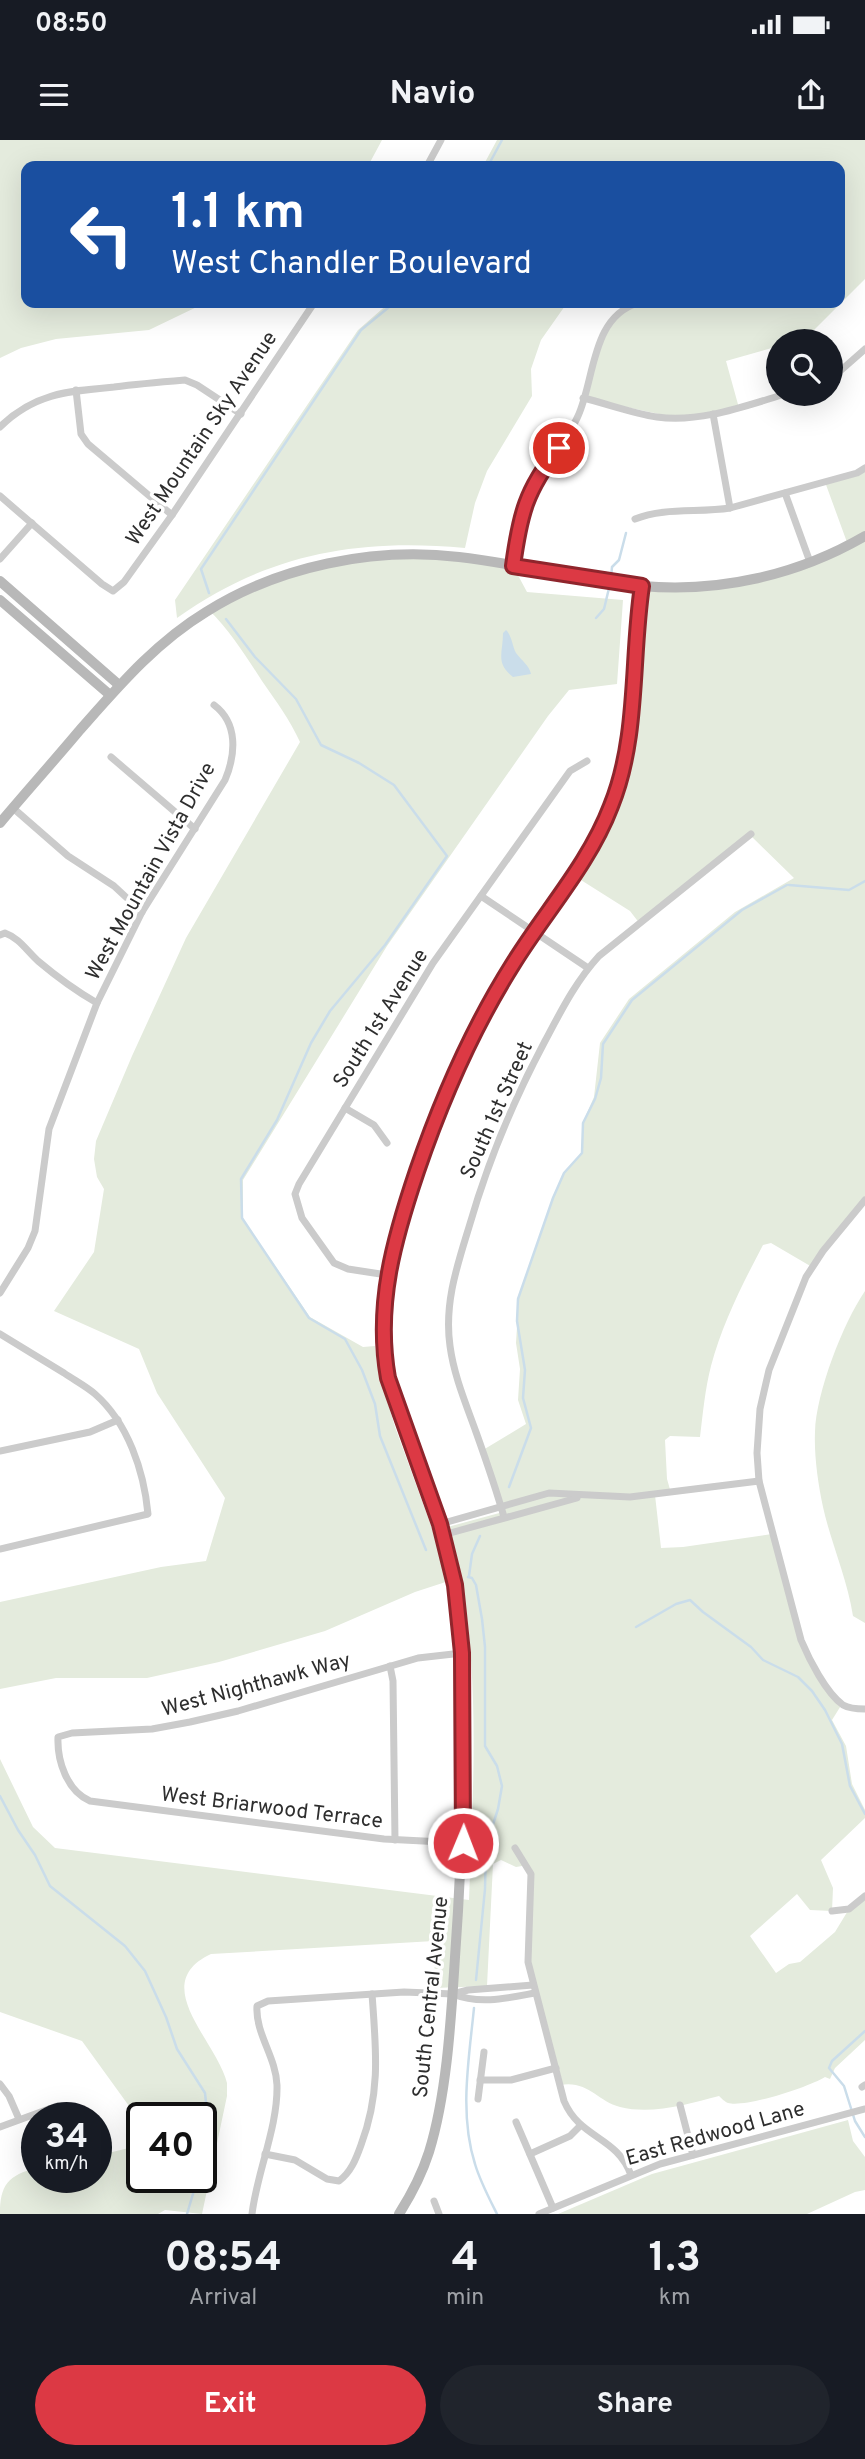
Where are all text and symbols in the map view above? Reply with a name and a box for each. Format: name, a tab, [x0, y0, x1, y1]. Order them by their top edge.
text: 08:50	[35, 8, 108, 41]
text: Navio	[390, 75, 475, 115]
icon: menu	[35, 76, 73, 114]
icon: share	[792, 76, 830, 114]
text: 1.1 km	[171, 184, 305, 246]
icon: left	[56, 189, 147, 280]
text: West Chandler Boulevard	[171, 245, 532, 285]
street label: West Mountain Sky Avenue	[120, 327, 284, 551]
map controls	[766, 329, 843, 406]
button: search	[766, 329, 843, 406]
pin	[529, 418, 589, 478]
icon: arrive	[540, 429, 578, 467]
street label: West Mountain Vista Drive	[80, 758, 223, 985]
street label: South 1st Avenue	[328, 944, 435, 1094]
street label: South 1st Street	[455, 1038, 540, 1184]
street label: West Nighthawk Way	[159, 1647, 354, 1724]
street label: West Briarwood Terrace	[159, 1781, 384, 1835]
position arrow	[426, 1806, 500, 1880]
street label: South Central Avenue	[407, 1895, 455, 2099]
street label: East Redwood Lane	[623, 2096, 808, 2173]
speed limit sign: 40	[126, 2102, 217, 2193]
text: 34	[45, 2116, 88, 2160]
text: km/h	[45, 2153, 88, 2176]
text: 08:54	[164, 2233, 282, 2286]
text: 4	[452, 2233, 479, 2286]
text: 1.3	[648, 2233, 701, 2286]
text: Arrival	[189, 2284, 257, 2313]
text: min	[446, 2284, 484, 2313]
text: km	[659, 2284, 691, 2313]
button: Exit	[35, 2365, 426, 2445]
button: Share	[440, 2365, 830, 2445]

